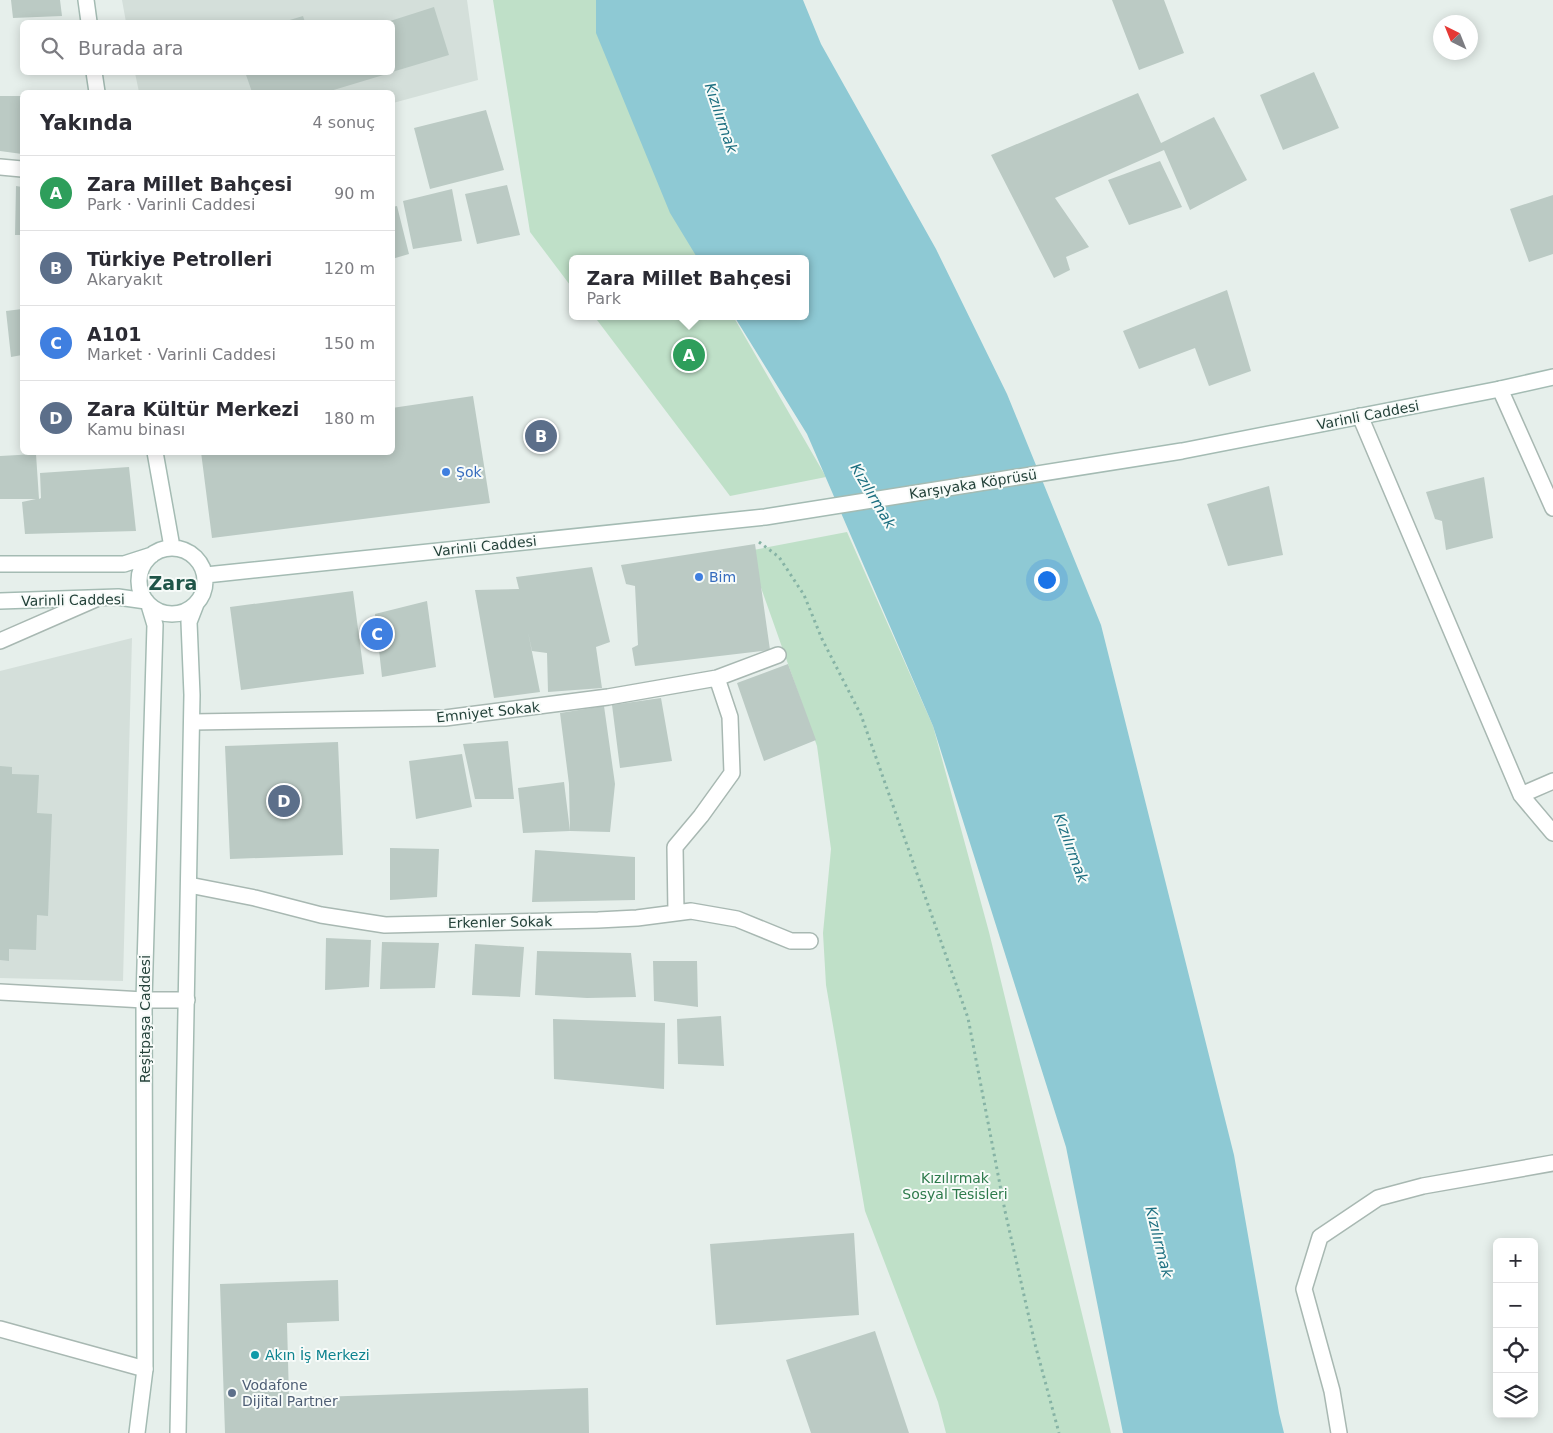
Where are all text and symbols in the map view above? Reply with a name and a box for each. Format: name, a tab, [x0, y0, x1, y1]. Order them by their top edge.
north arrow	[1433, 15, 1478, 60]
search box	[20, 20, 395, 75]
icon: search	[38, 34, 66, 62]
text: Burada ara	[78, 37, 183, 59]
water label: Kızılırmak	[701, 81, 742, 157]
text: Yakında	[40, 111, 133, 135]
text: 4 sonuç	[313, 113, 375, 132]
text: Zara Millet Bahçesi	[87, 173, 292, 195]
text: A	[50, 184, 62, 203]
text: 90 m	[334, 184, 375, 203]
text: Park · Varinli Caddesi	[87, 195, 255, 214]
text: Türkiye Petrolleri	[87, 248, 272, 270]
popup	[569, 255, 809, 320]
text: B	[50, 259, 62, 278]
text: 120 m	[324, 259, 375, 278]
text: Zara Millet Bahçesi	[586, 267, 792, 289]
text: Akaryakıt	[87, 270, 163, 289]
text: Park	[586, 289, 621, 308]
text: A101	[87, 323, 141, 345]
text: C	[50, 334, 62, 353]
text: 150 m	[324, 334, 375, 353]
pin: A	[673, 336, 705, 374]
text: Market · Varinli Caddesi	[87, 345, 276, 364]
street label: Varinli Caddesi	[1316, 397, 1420, 433]
text: Zara Kültür Merkezi	[87, 398, 299, 420]
text: D	[49, 409, 63, 428]
text: 180 m	[324, 409, 375, 428]
pin: B	[525, 417, 557, 455]
text: Kamu binası	[87, 420, 185, 439]
water label: Kızılırmak	[846, 460, 900, 533]
place label: Şok	[456, 464, 482, 480]
marker: Şok	[440, 466, 452, 478]
street label: Karşıyaka Köprüsü	[908, 466, 1038, 502]
street label: Varinli Caddesi	[433, 533, 537, 559]
your location	[1034, 567, 1060, 593]
place label: Bim	[709, 569, 736, 585]
marker: Bim	[693, 571, 705, 583]
district label: Zara	[149, 572, 197, 594]
street label: Varinli Caddesi	[21, 591, 125, 609]
pin: C	[361, 615, 393, 653]
street label: Emniyet Sokak	[435, 699, 541, 725]
pin: D	[268, 782, 300, 820]
water label: Kızılırmak	[1050, 811, 1092, 887]
street label: Erkenler Sokak	[448, 913, 553, 931]
street label: Reşitpaşa Caddesi	[137, 955, 153, 1083]
park label: Kızılırmak Sosyal Tesisleri	[902, 1170, 1008, 1202]
water label: Kızılırmak	[1141, 1204, 1177, 1281]
map controls	[1493, 1238, 1538, 1418]
button: +	[1493, 1238, 1538, 1283]
button: −	[1493, 1283, 1538, 1328]
button: locate	[1493, 1328, 1538, 1373]
place label: Akın İş Merkezi	[265, 1346, 370, 1363]
marker: Akın İş Merkezi	[249, 1349, 261, 1361]
button: layers	[1493, 1373, 1538, 1418]
place label: Vodafone Dijital Partner	[242, 1377, 338, 1409]
marker: Vodafone Dijital Partner	[226, 1387, 238, 1399]

